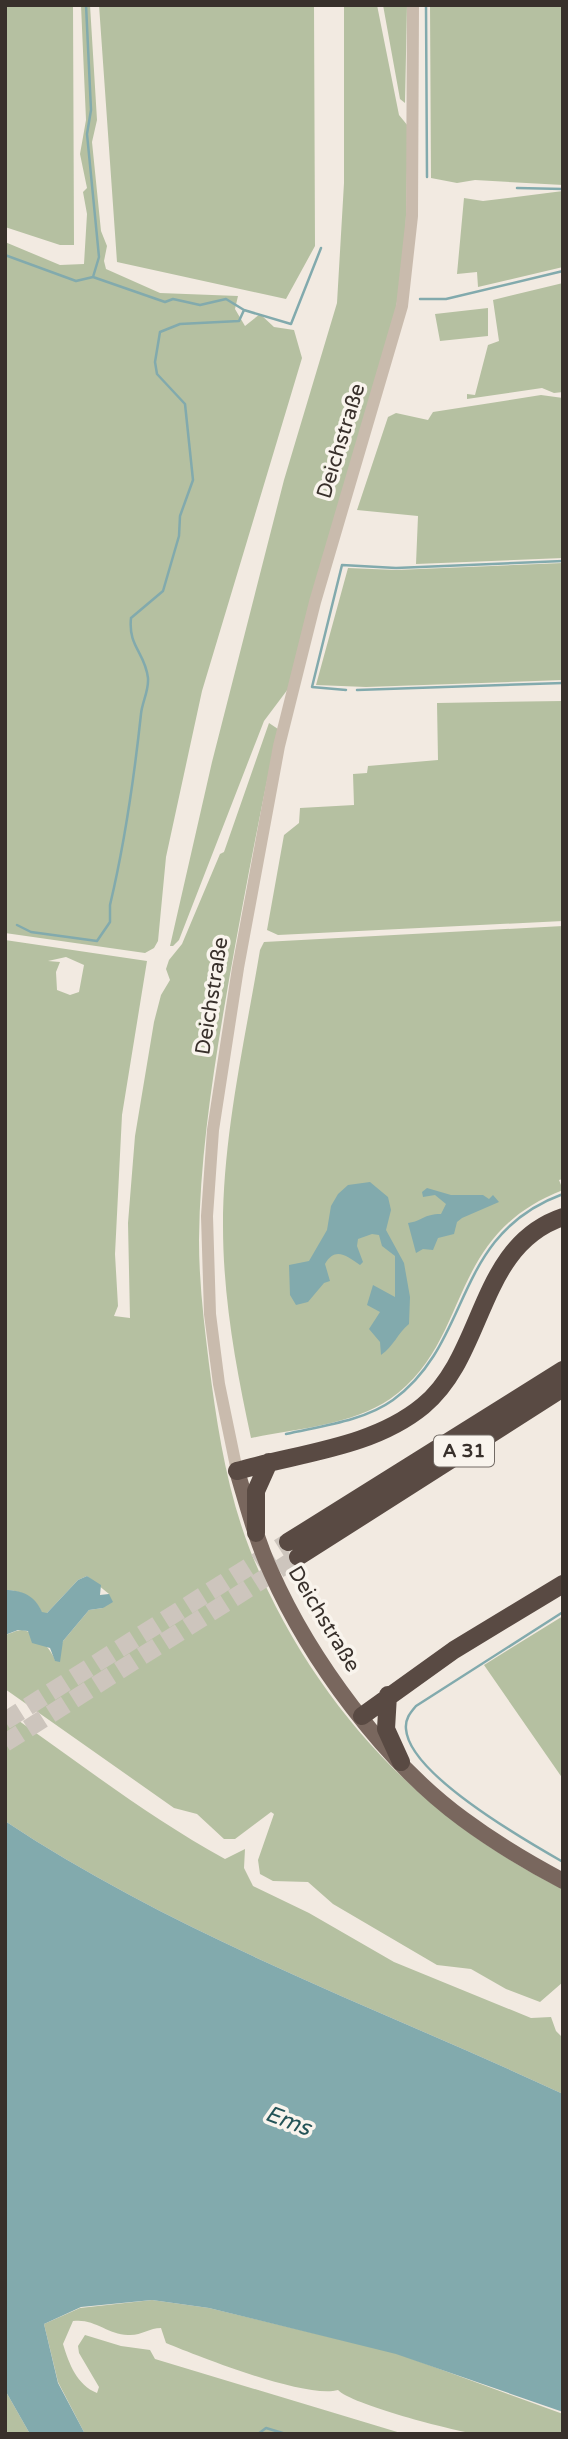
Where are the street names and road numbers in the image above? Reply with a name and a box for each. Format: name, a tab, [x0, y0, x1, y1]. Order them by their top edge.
street label: Deichstraße	[312, 380, 370, 502]
street label: Deichstraße	[190, 935, 234, 1057]
road number: A 31	[434, 1436, 494, 1466]
street label: Deichstraße	[283, 1562, 365, 1677]

